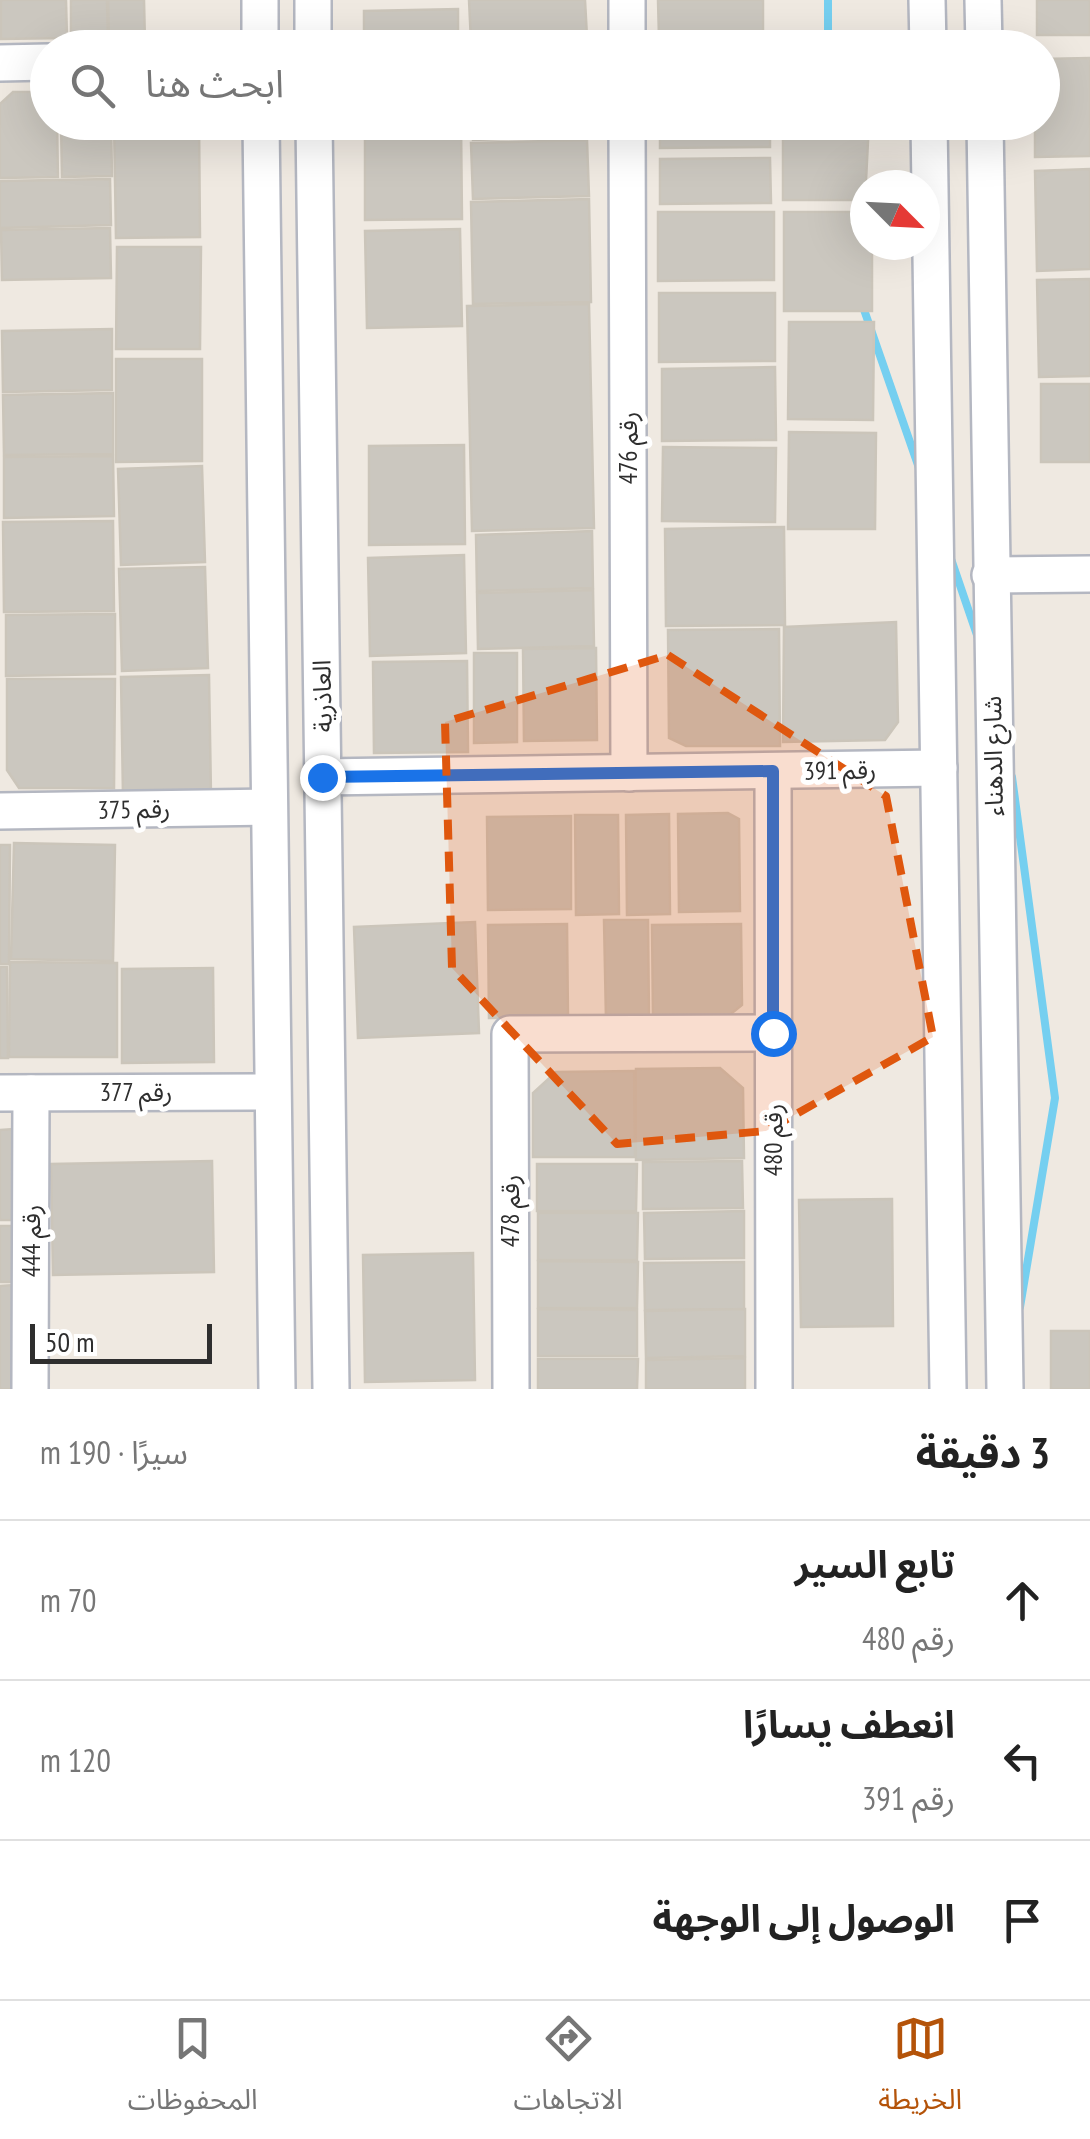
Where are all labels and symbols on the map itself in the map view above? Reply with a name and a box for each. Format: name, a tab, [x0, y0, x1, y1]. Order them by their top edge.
north arrow	[850, 170, 940, 260]
street label: رقم 476	[612, 412, 648, 484]
street label: العاذرية	[305, 659, 339, 733]
street label: شارع الدهناء	[976, 696, 1013, 816]
street label: رقم 391	[803, 753, 877, 791]
route end	[300, 755, 346, 801]
street label: رقم 375	[97, 792, 171, 830]
route start	[751, 1011, 797, 1057]
street label: رقم 377	[100, 1076, 172, 1112]
street label: رقم 480	[757, 1104, 793, 1176]
street label: رقم 478	[494, 1175, 530, 1247]
street label: رقم 444	[15, 1205, 51, 1277]
scale bar	[30, 1319, 212, 1364]

